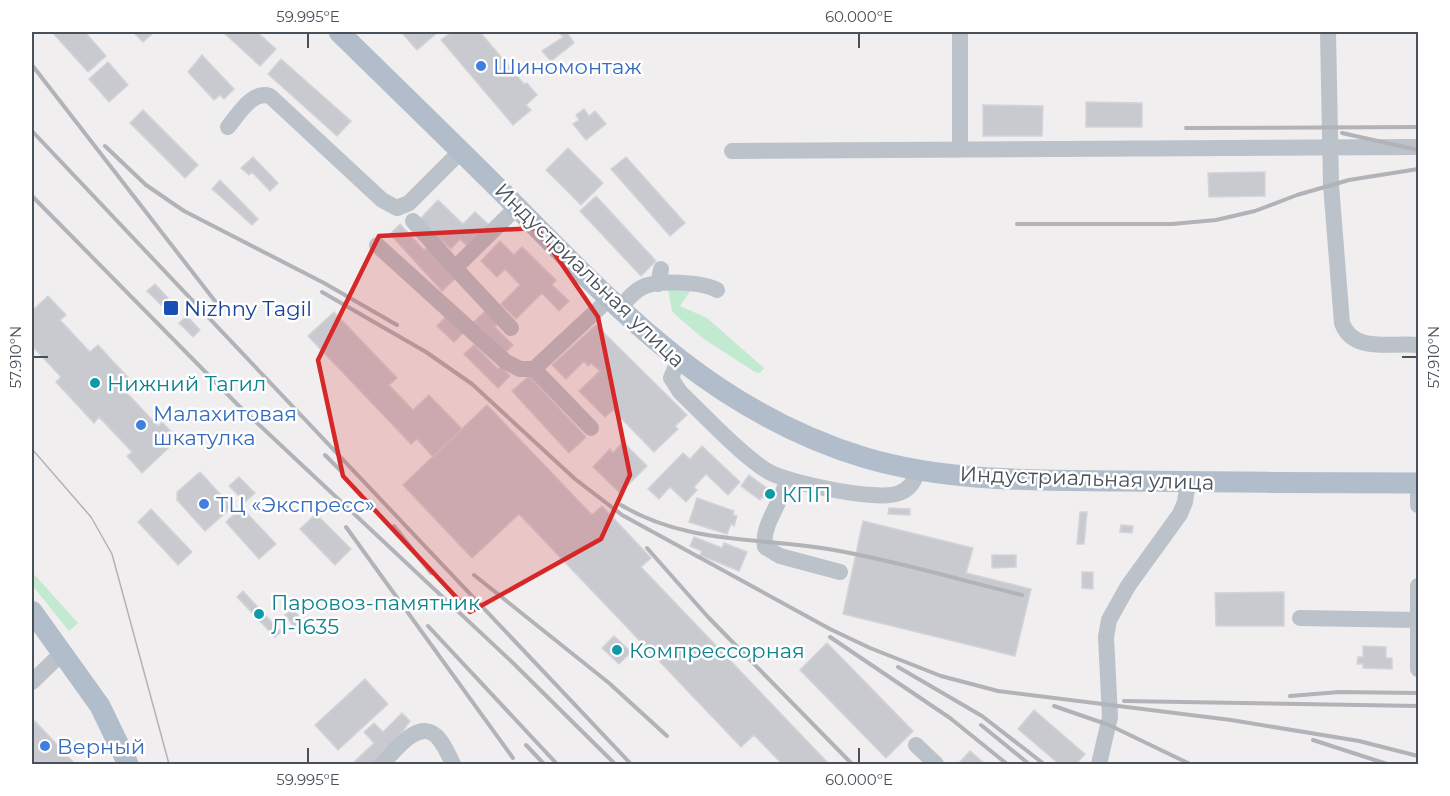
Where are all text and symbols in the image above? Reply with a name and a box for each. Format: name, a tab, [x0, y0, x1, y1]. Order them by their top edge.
text: 59.995°E	[276, 7, 340, 26]
text: 60.000°E	[825, 7, 893, 26]
place label: Шиномонтаж	[493, 54, 642, 79]
marker: Шиномонтаж	[474, 59, 488, 73]
street label: Индустриальная улица	[490, 178, 690, 372]
place label: Nizhny Tagil	[184, 296, 312, 321]
marker: Nizhny Tagil	[162, 299, 180, 317]
text: 57.910°N	[6, 326, 25, 388]
text: 57.910°N	[1424, 326, 1443, 388]
place label: Нижний Тагил	[107, 371, 266, 396]
marker: Нижний Тагил	[88, 376, 102, 390]
place label: Малахитовая шкатулка	[153, 401, 297, 450]
marker: Малахитовая шкатулка	[134, 418, 148, 432]
street label: Индустриальная улица	[959, 461, 1215, 495]
place label: КПП	[782, 482, 831, 507]
marker: КПП	[763, 487, 777, 501]
place label: ТЦ «Экспресс»	[216, 492, 375, 517]
marker: ТЦ «Экспресс»	[197, 497, 211, 511]
place label: Паровоз-памятник Л-1635	[271, 590, 480, 639]
marker: Паровоз-памятник Л-1635	[252, 607, 266, 621]
place label: Компрессорная	[629, 638, 805, 663]
marker: Компрессорная	[610, 643, 624, 657]
place label: Верный	[57, 734, 145, 759]
marker: Верный	[38, 739, 52, 753]
text: 59.995°E	[276, 770, 340, 789]
text: 60.000°E	[825, 770, 893, 789]

